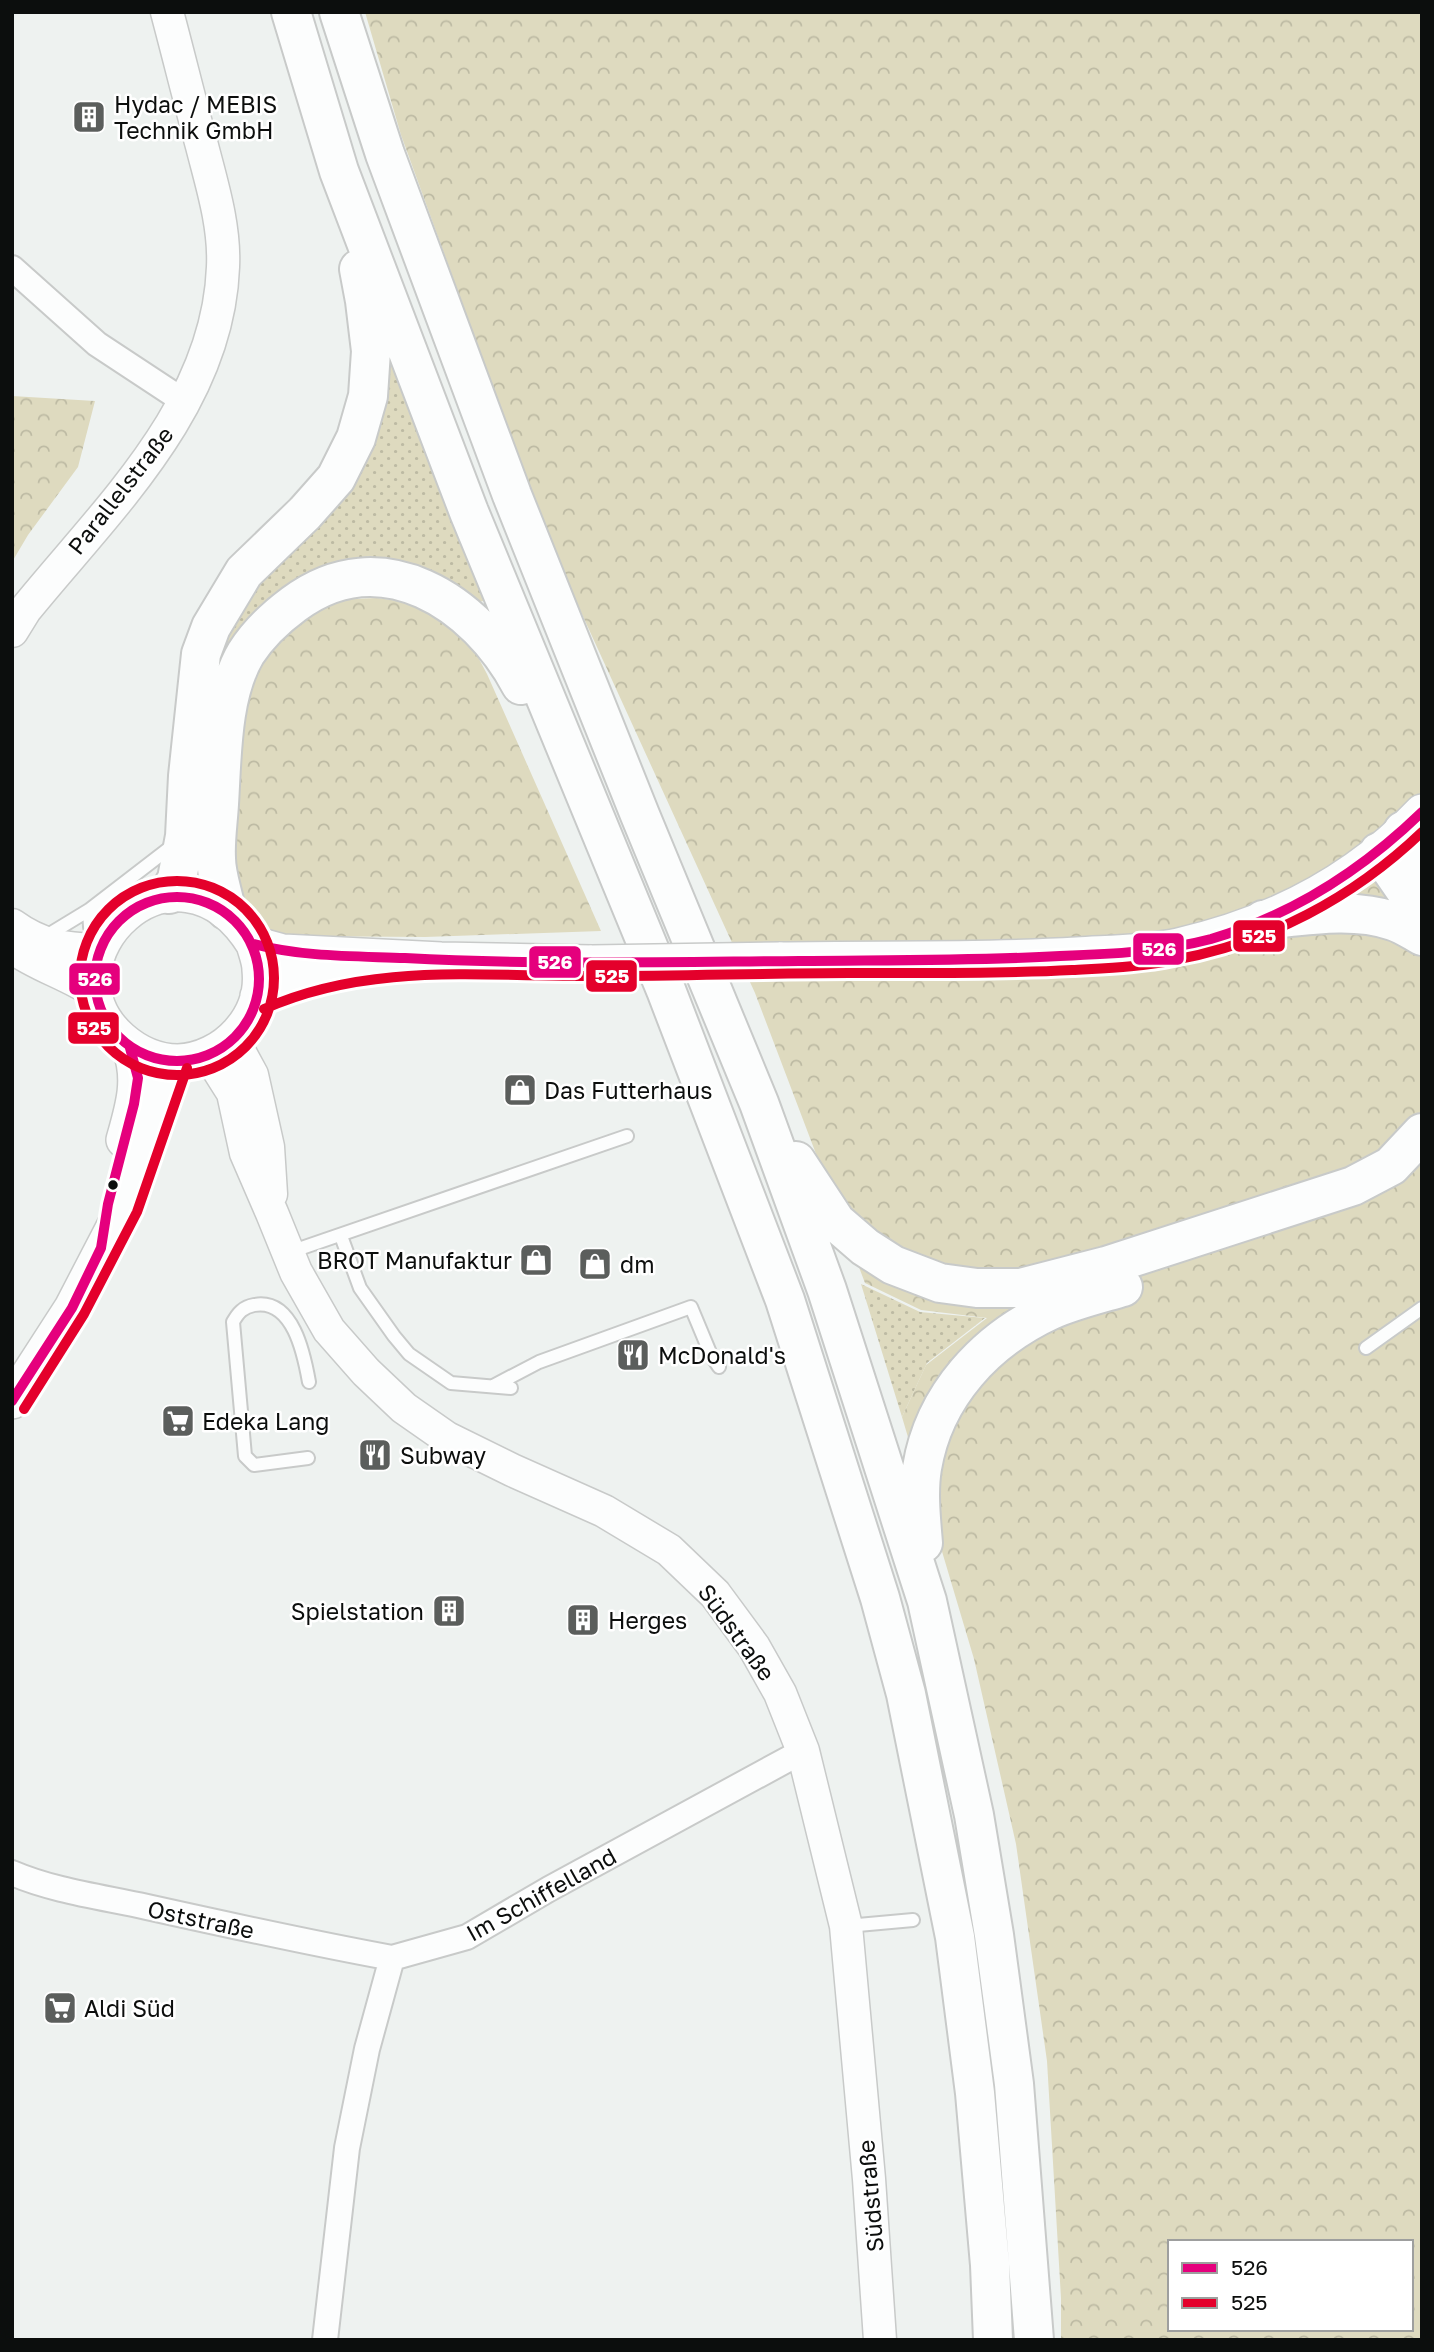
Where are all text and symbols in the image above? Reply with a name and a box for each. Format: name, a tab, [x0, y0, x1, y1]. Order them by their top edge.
place label: Hydac / MEBIS Technik GmbH	[114, 90, 277, 144]
building icon: Hydac / MEBIS Technik GmbH	[70, 98, 108, 136]
street label: Parallelstraße	[61, 420, 179, 560]
line badge: 525	[1232, 919, 1286, 953]
text: 525	[1242, 924, 1276, 947]
line badge: 526	[1132, 932, 1185, 966]
text: 526	[1141, 937, 1177, 960]
line badge: 526	[528, 945, 582, 979]
text: 526	[537, 950, 573, 973]
line badge: 525	[585, 959, 638, 993]
line badge: 526	[68, 962, 121, 996]
text: 525	[595, 964, 629, 987]
text: 526	[77, 967, 113, 990]
line badge: 525	[67, 1011, 120, 1045]
text: 525	[77, 1016, 111, 1039]
shop icon: Das Futterhaus	[501, 1071, 539, 1109]
place label: Das Futterhaus	[544, 1076, 712, 1104]
unlabelled marker	[106, 1178, 120, 1192]
shop icon: BROT Manufaktur	[517, 1241, 555, 1279]
shop icon: dm	[576, 1245, 614, 1283]
place label: BROT Manufaktur	[317, 1246, 512, 1274]
place label: dm	[620, 1250, 655, 1278]
restaurant icon: McDonald's	[614, 1336, 652, 1374]
place label: McDonald's	[658, 1341, 786, 1369]
supermarket icon: Edeka Lang	[159, 1402, 197, 1440]
place label: Edeka Lang	[202, 1407, 329, 1435]
restaurant icon: Subway	[356, 1436, 394, 1474]
place label: Subway	[400, 1441, 486, 1469]
street label: Südstraße	[693, 1578, 781, 1686]
building icon: Spielstation	[430, 1592, 468, 1630]
place label: Spielstation	[291, 1597, 424, 1625]
building icon: Herges	[564, 1601, 602, 1639]
place label: Herges	[608, 1606, 687, 1634]
street label: Im Schiffelland	[461, 1841, 621, 1947]
street label: Oststraße	[145, 1894, 257, 1944]
supermarket icon: Aldi Süd	[41, 1989, 79, 2027]
place label: Aldi Süd	[84, 1994, 175, 2022]
street label: Südstraße	[851, 2139, 889, 2253]
legend	[1168, 2240, 1413, 2331]
text: 526	[1231, 2254, 1268, 2280]
text: 525	[1231, 2289, 1268, 2315]

